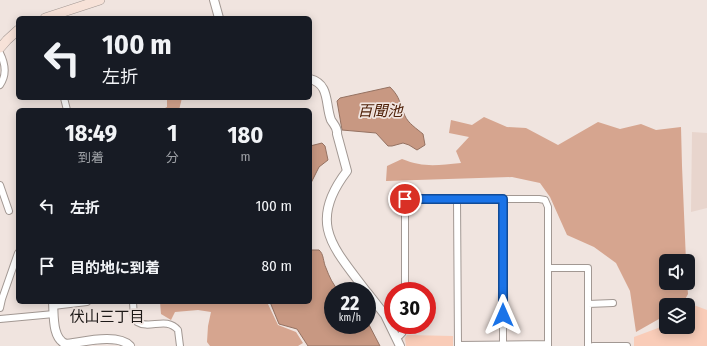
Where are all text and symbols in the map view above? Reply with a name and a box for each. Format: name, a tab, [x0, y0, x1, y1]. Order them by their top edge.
text: 100 m	[102, 28, 172, 61]
icon: left	[36, 32, 88, 84]
text: 左折	[102, 66, 138, 88]
water label: 百聞池	[357, 102, 404, 120]
text: 18:49	[65, 119, 117, 147]
text: 1	[167, 119, 177, 147]
text: 180	[227, 121, 263, 149]
text: m	[240, 149, 250, 164]
text: 到着	[78, 150, 104, 165]
text: 分	[166, 150, 179, 165]
pin	[388, 182, 422, 216]
icon: arrive	[394, 188, 416, 210]
icon: left	[36, 195, 58, 217]
text: 100 m	[255, 197, 292, 215]
text: 左折	[70, 199, 100, 217]
map controls	[659, 254, 695, 334]
button: sound	[659, 254, 695, 290]
icon: arrive	[36, 255, 58, 277]
text: 80 m	[262, 257, 292, 275]
text: 目的地に到着	[70, 259, 160, 277]
speed limit sign: 30	[384, 282, 436, 334]
text: 22	[341, 291, 359, 315]
position arrow	[482, 294, 524, 336]
button: layers	[659, 298, 695, 334]
district label: 伏山三丁目	[69, 308, 145, 326]
text: km/h	[339, 312, 361, 324]

